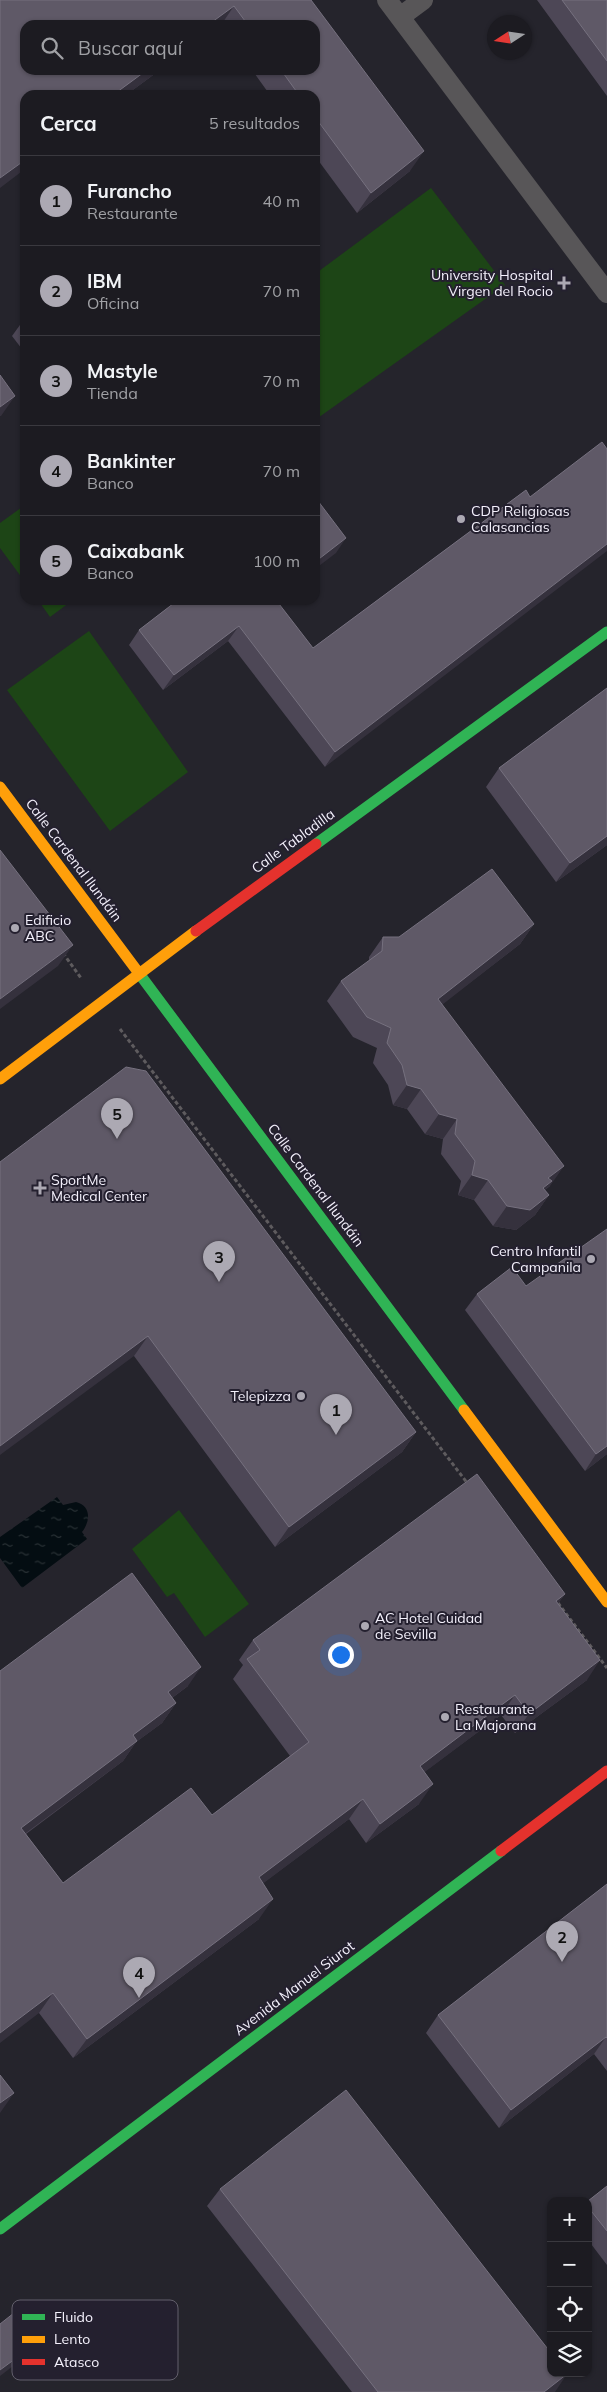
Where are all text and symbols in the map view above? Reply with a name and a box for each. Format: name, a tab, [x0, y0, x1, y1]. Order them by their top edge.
north arrow	[487, 15, 532, 60]
search box	[20, 20, 320, 75]
icon: search	[38, 34, 66, 62]
text: Buscar aquí	[78, 36, 182, 60]
text: Cerca	[40, 110, 97, 136]
text: 5 resultados	[209, 113, 300, 133]
text: Furancho	[87, 179, 172, 203]
text: 1	[51, 191, 61, 211]
text: 40 m	[263, 191, 300, 211]
text: Restaurante	[87, 203, 178, 223]
place label: University Hospital Virgen del Rocio	[431, 266, 553, 300]
text: IBM	[87, 269, 122, 293]
marker: University Hospital Virgen del Rocio	[557, 276, 571, 290]
text: 2	[51, 281, 61, 301]
text: 70 m	[263, 281, 300, 301]
text: Oficina	[87, 293, 139, 313]
text: Mastyle	[87, 359, 158, 383]
text: 3	[51, 371, 61, 391]
text: 70 m	[263, 371, 300, 391]
text: Tienda	[87, 383, 138, 403]
text: Bankinter	[87, 449, 175, 473]
text: 4	[51, 461, 61, 481]
text: 70 m	[263, 461, 300, 481]
text: Banco	[87, 473, 134, 493]
place label: CDP Religiosas Calasancias	[471, 502, 570, 536]
marker: CDP Religiosas Calasancias	[455, 513, 467, 525]
text: Caixabank	[87, 539, 184, 563]
text: 5	[51, 551, 61, 571]
text: 100 m	[253, 551, 300, 571]
text: Banco	[87, 563, 134, 583]
street label: Calle Cardenal Ilundáin	[22, 795, 126, 925]
street label: Calle Tabladilla	[248, 805, 338, 877]
place label: Edificio ABC	[25, 911, 71, 945]
marker: Edificio ABC	[9, 922, 21, 934]
pin: 5	[101, 1098, 133, 1139]
street label: Calle Cardenal Ilundáin	[264, 1120, 368, 1250]
place label: SportMe Medical Center	[51, 1171, 148, 1205]
marker: SportMe Medical Center	[33, 1181, 47, 1195]
pin: 3	[203, 1241, 235, 1282]
place label: Centro Infantil Campanila	[490, 1242, 581, 1276]
marker: Centro Infantil Campanila	[585, 1253, 597, 1265]
place label: Telepizza	[230, 1387, 291, 1405]
marker: Telepizza	[295, 1390, 307, 1402]
pin: 1	[320, 1394, 352, 1435]
place label: AC Hotel Cuidad de Sevilla	[375, 1609, 482, 1643]
marker: AC Hotel Cuidad de Sevilla	[359, 1620, 371, 1632]
your location	[328, 1642, 354, 1668]
place label: Restaurante La Majorana	[455, 1700, 536, 1734]
marker: Restaurante La Majorana	[439, 1711, 451, 1723]
pin: 2	[546, 1921, 578, 1962]
street label: Avenida Manuel Siurot	[230, 1937, 358, 2039]
pin: 4	[123, 1957, 155, 1998]
map controls	[547, 2197, 592, 2377]
button: +	[547, 2197, 592, 2242]
button: −	[547, 2242, 592, 2287]
button: locate	[547, 2287, 592, 2332]
legend	[12, 2300, 178, 2380]
text: Fluido	[54, 2308, 93, 2326]
text: Lento	[54, 2330, 90, 2348]
button: layers	[547, 2332, 592, 2377]
text: Atasco	[54, 2353, 99, 2371]

